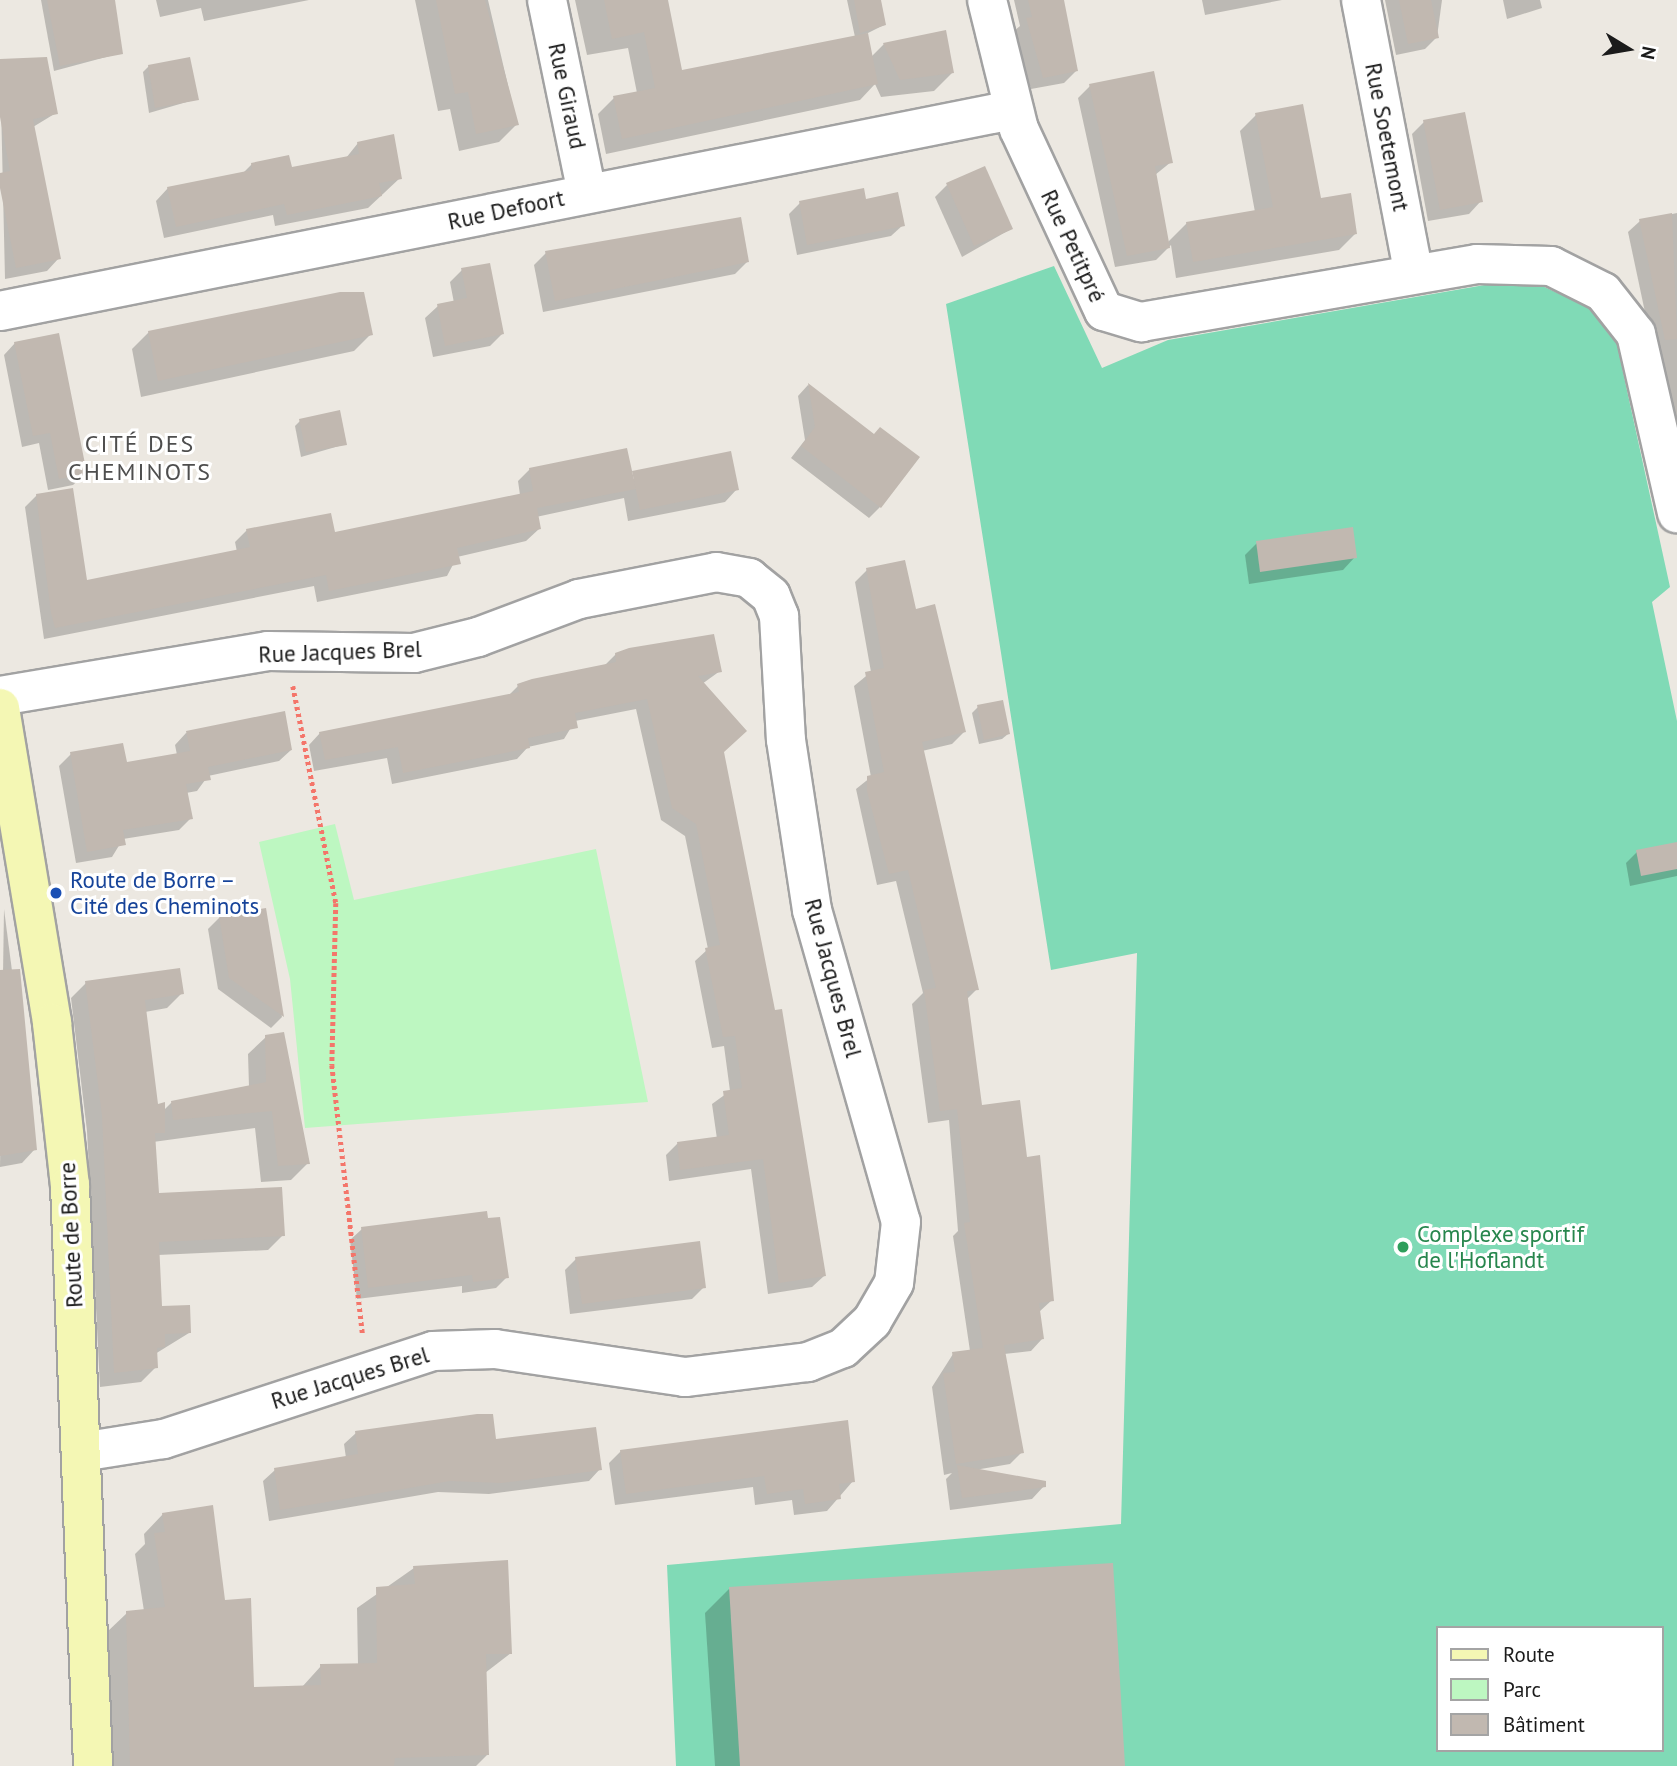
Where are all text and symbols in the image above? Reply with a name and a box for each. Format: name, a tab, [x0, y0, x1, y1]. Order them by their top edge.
north arrow	[1593, 14, 1663, 84]
street label: Rue Giraud	[542, 40, 592, 152]
text: N	[1636, 45, 1662, 61]
street label: Rue Soetemont	[1359, 60, 1415, 214]
street label: Rue Defoort	[445, 184, 567, 236]
street label: Rue Petitpré	[1035, 185, 1111, 307]
district label: CITÉ DES CHEMINOTS	[69, 430, 211, 486]
street label: Rue Jacques Brel	[258, 635, 422, 669]
place label: Route de Borre – Cité des Cheminots	[70, 866, 259, 920]
marker: Route de Borre – Cité des Cheminots	[48, 885, 64, 901]
street label: Rue Jacques Brel	[799, 895, 867, 1061]
street label: Route de Borre	[53, 1161, 89, 1309]
place label: Complexe sportif de l'Hoflandt	[1417, 1220, 1584, 1274]
marker: Complexe sportif de l'Hoflandt	[1395, 1239, 1411, 1255]
street label: Rue Jacques Brel	[268, 1341, 432, 1415]
legend	[1436, 1626, 1663, 1752]
text: Route	[1503, 1641, 1555, 1668]
text: Parc	[1503, 1676, 1541, 1703]
text: Bâtiment	[1503, 1711, 1585, 1738]

